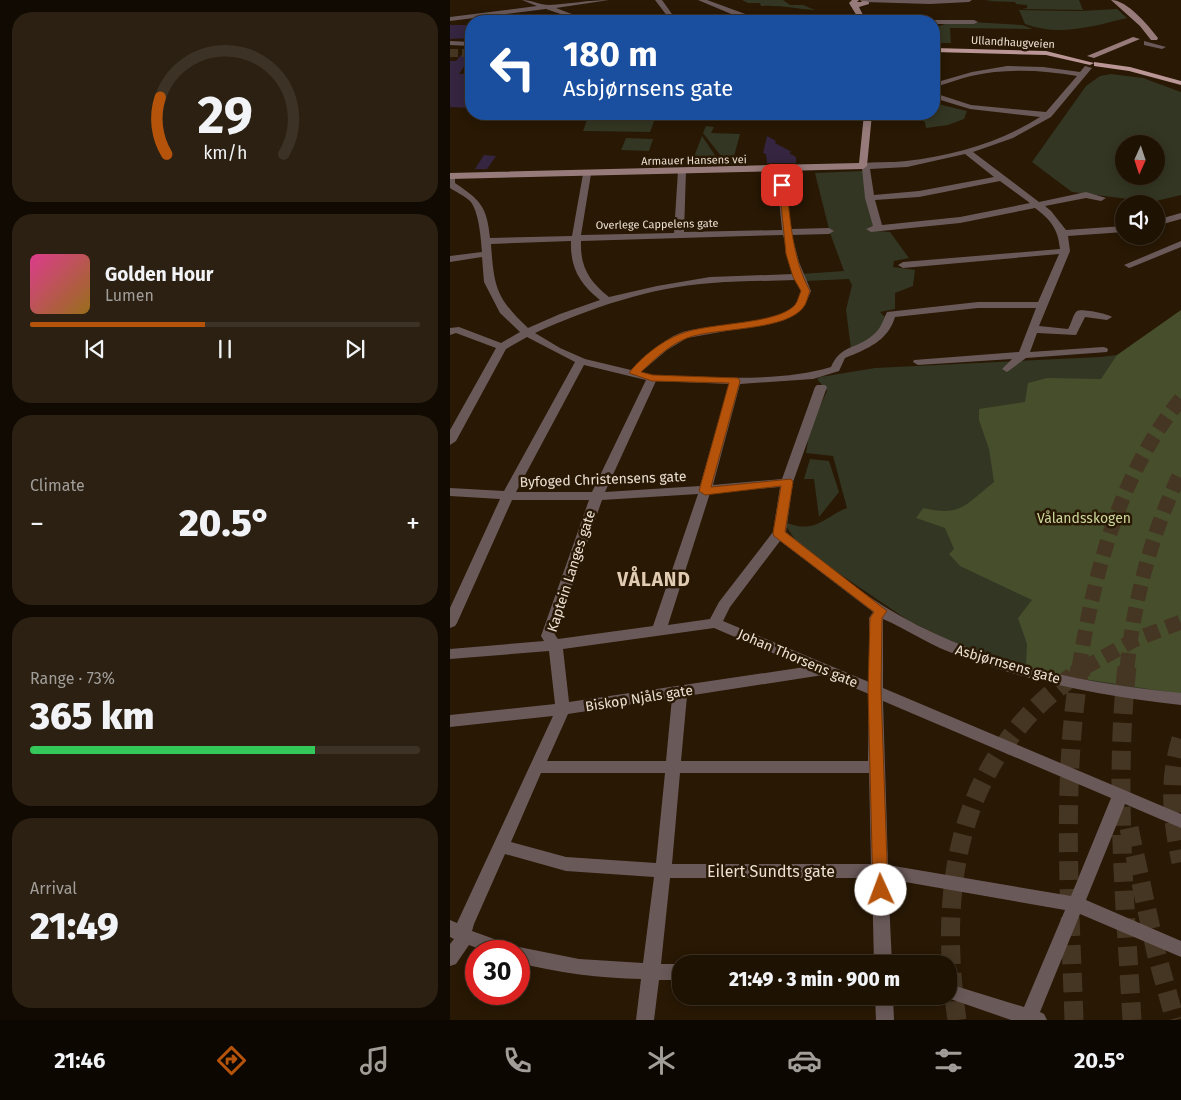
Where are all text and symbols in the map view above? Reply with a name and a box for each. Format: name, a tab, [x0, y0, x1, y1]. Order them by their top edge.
text: 180 m	[563, 33, 658, 75]
street label: Ullandhaugveien	[971, 34, 1055, 51]
icon: left	[480, 35, 545, 100]
text: Asbjørnsens gate	[563, 75, 733, 102]
text: 29	[197, 84, 253, 147]
north arrow	[1115, 135, 1165, 185]
map controls	[1115, 135, 1165, 245]
text: km/h	[203, 142, 247, 164]
street label: Armauer Hansens vei	[641, 153, 747, 168]
pin	[761, 164, 803, 206]
icon: arrive	[768, 171, 796, 199]
button: sound	[1115, 195, 1165, 245]
street label: Overlege Cappelens gate	[595, 217, 719, 232]
text: Golden Hour	[105, 263, 214, 286]
text: Lumen	[105, 286, 154, 305]
icon: previous	[81, 335, 109, 363]
icon: pause	[211, 335, 239, 363]
icon: next	[341, 335, 369, 363]
street label: Byfoged Christensens gate	[519, 468, 687, 491]
text: Climate	[30, 476, 85, 495]
text: 20.5°	[179, 500, 271, 546]
text: −	[30, 507, 44, 540]
text: +	[406, 507, 420, 540]
street label: Kaptein Langes gate	[544, 508, 599, 634]
park label: Vålandsskogen	[1037, 510, 1131, 527]
district label: VÅLAND	[616, 566, 691, 591]
street label: Johan Thorsens gate	[735, 625, 860, 691]
street label: Asbjørnsens gate	[953, 641, 1062, 688]
text: Range · 73%	[30, 669, 115, 688]
street label: Biskop Njåls gate	[584, 682, 694, 715]
text: 365 km	[30, 693, 154, 739]
street label: Eilert Sundts gate	[707, 862, 835, 881]
position arrow	[854, 863, 906, 915]
text: Arrival	[30, 879, 77, 898]
text: 21:49	[30, 903, 119, 949]
speed limit sign: 30	[465, 940, 530, 1005]
text: 21:49 · 3 min · 900 m	[729, 968, 900, 991]
icon: directions	[214, 1043, 249, 1078]
icon: music	[357, 1043, 392, 1078]
icon: phone	[500, 1043, 535, 1078]
icon: climate	[644, 1043, 679, 1078]
icon: car	[787, 1043, 822, 1078]
icon: filters	[931, 1043, 966, 1078]
text: 21:46	[54, 1047, 105, 1074]
text: 20.5°	[1074, 1047, 1127, 1074]

